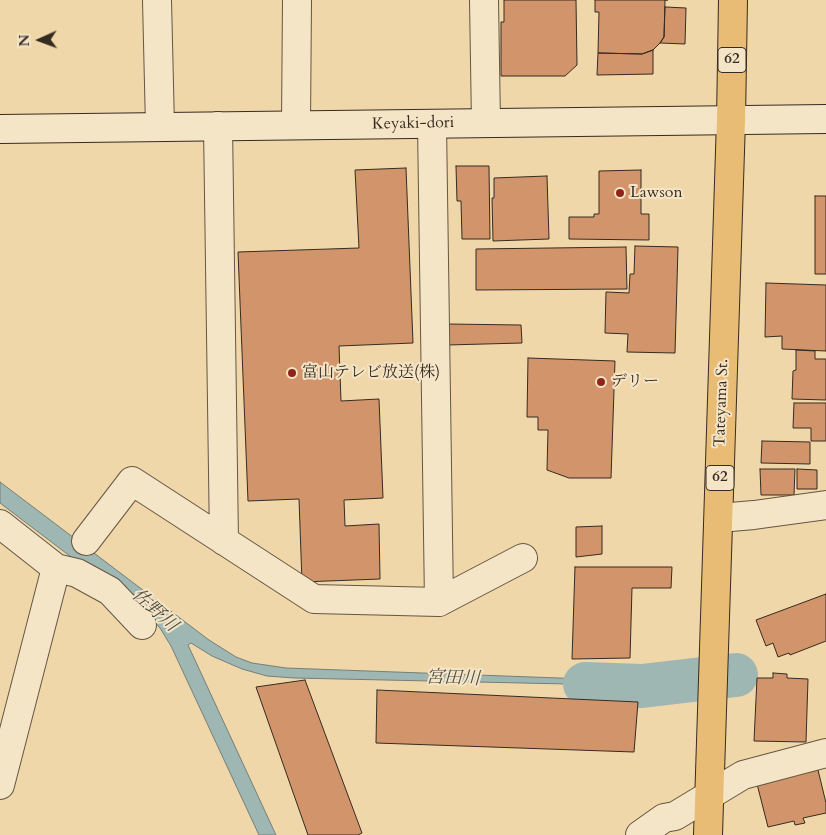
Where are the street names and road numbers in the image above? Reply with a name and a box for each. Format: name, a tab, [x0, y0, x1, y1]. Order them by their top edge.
road number: 62	[718, 48, 746, 72]
street label: Keyaki-dori	[372, 114, 454, 134]
street label: Tateyama St.	[711, 359, 733, 447]
road number: 62	[706, 466, 734, 490]

